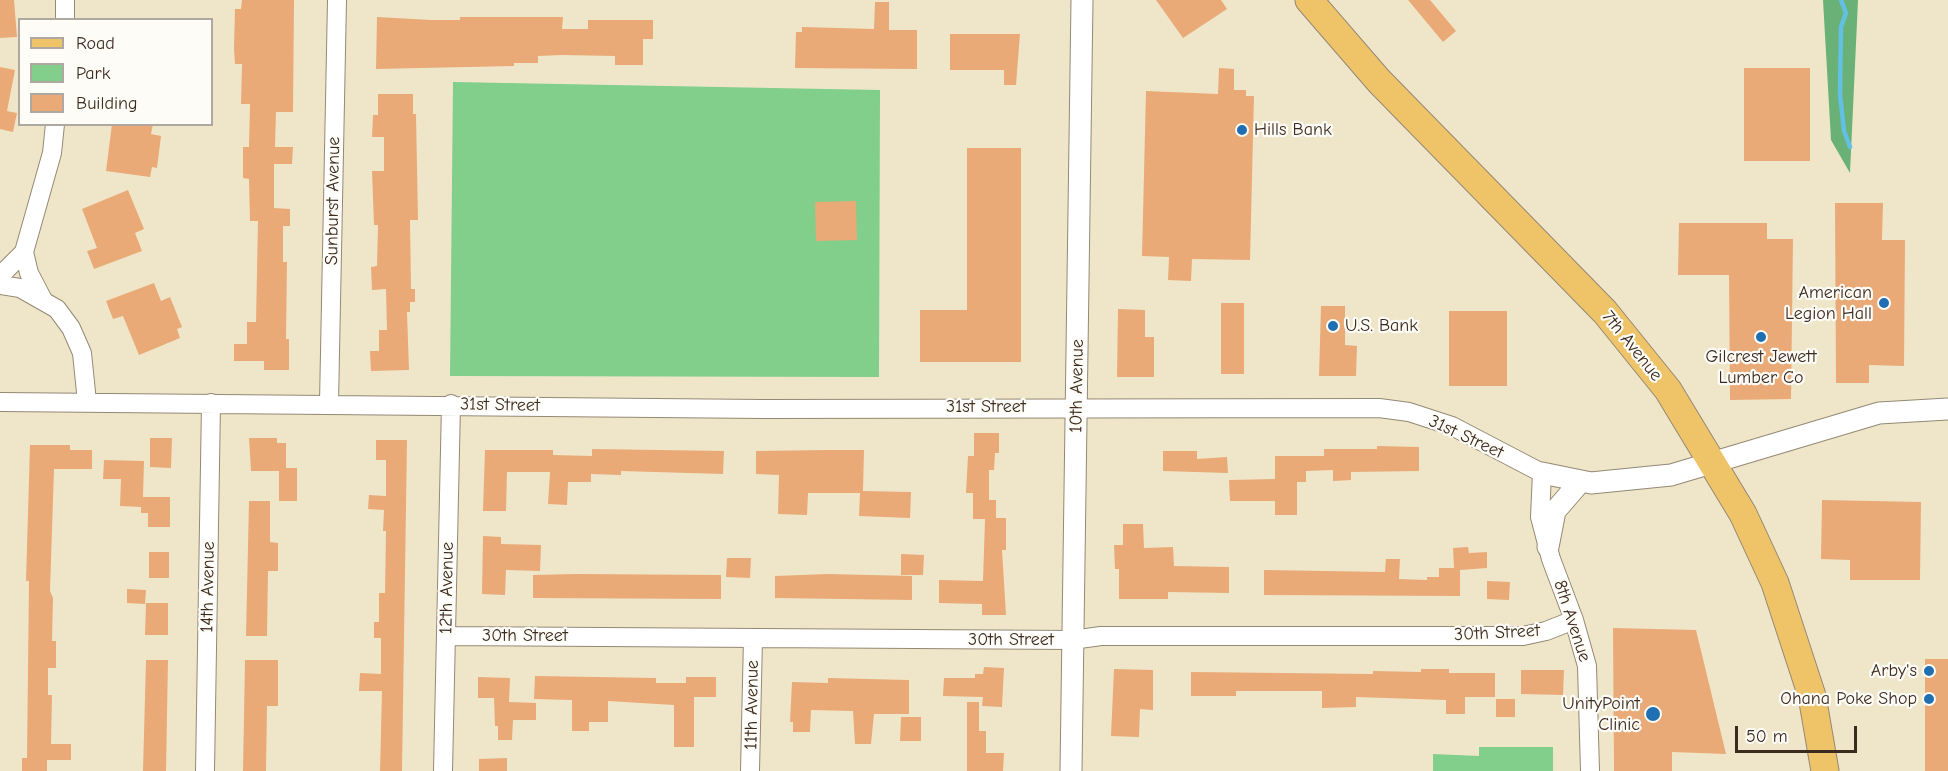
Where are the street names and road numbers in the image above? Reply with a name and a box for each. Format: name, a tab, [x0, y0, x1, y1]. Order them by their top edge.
street label: Sunburst Avenue	[321, 137, 345, 265]
street label: 7th Avenue	[1597, 307, 1667, 385]
street label: 10th Avenue	[1065, 339, 1089, 433]
street label: 31st Street	[460, 394, 540, 416]
street label: 31st Street	[946, 396, 1026, 418]
street label: 31st Street	[1425, 410, 1507, 464]
street label: 14th Avenue	[196, 541, 220, 633]
street label: 12th Avenue	[435, 542, 459, 634]
street label: 8th Avenue	[1549, 577, 1595, 665]
street label: 30th Street	[1454, 620, 1540, 646]
street label: 30th Street	[482, 625, 568, 647]
street label: 30th Street	[968, 629, 1054, 651]
street label: 11th Avenue	[740, 660, 764, 750]

